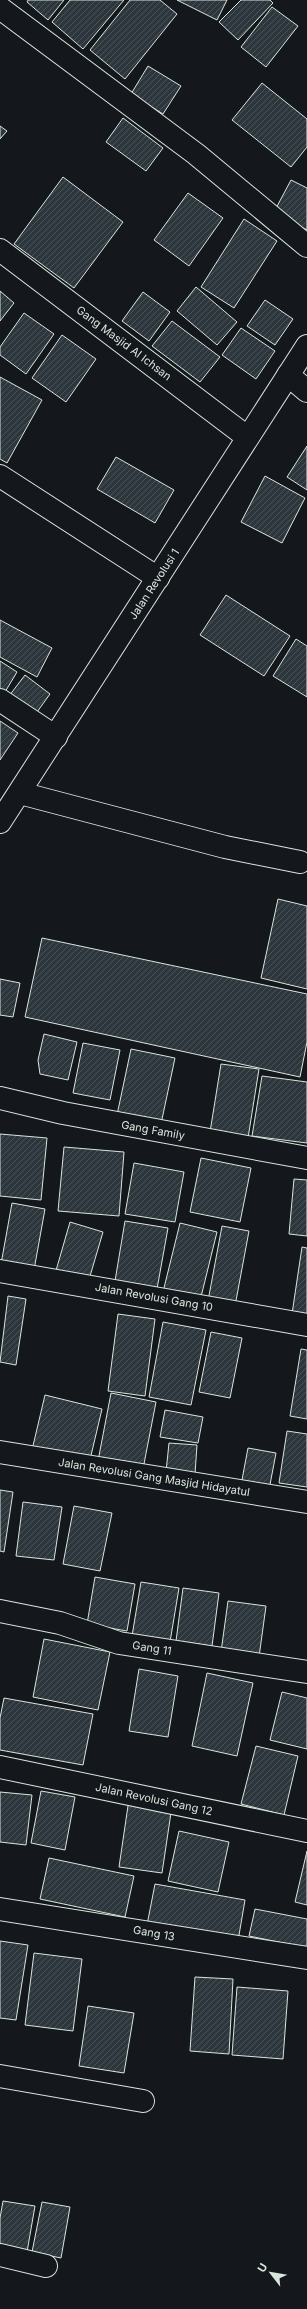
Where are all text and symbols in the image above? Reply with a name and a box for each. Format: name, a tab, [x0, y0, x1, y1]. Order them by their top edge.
street label: Gang Masjid Al Ichsan	[74, 303, 174, 383]
street label: Jalan Revolusi 1	[126, 546, 182, 622]
street label: Gang Family	[120, 1118, 186, 1142]
street label: Jalan Revolusi Gang 10	[94, 1280, 214, 1314]
street label: Jalan Revolusi Gang Masjid Hidayatul	[57, 1455, 251, 1499]
street label: Gang 11	[131, 1638, 173, 1658]
street label: Jalan Revolusi Gang 12	[94, 1780, 214, 1818]
street label: Gang 13	[132, 1922, 176, 1944]
north arrow	[251, 2253, 291, 2293]
text: U	[254, 2261, 271, 2275]

